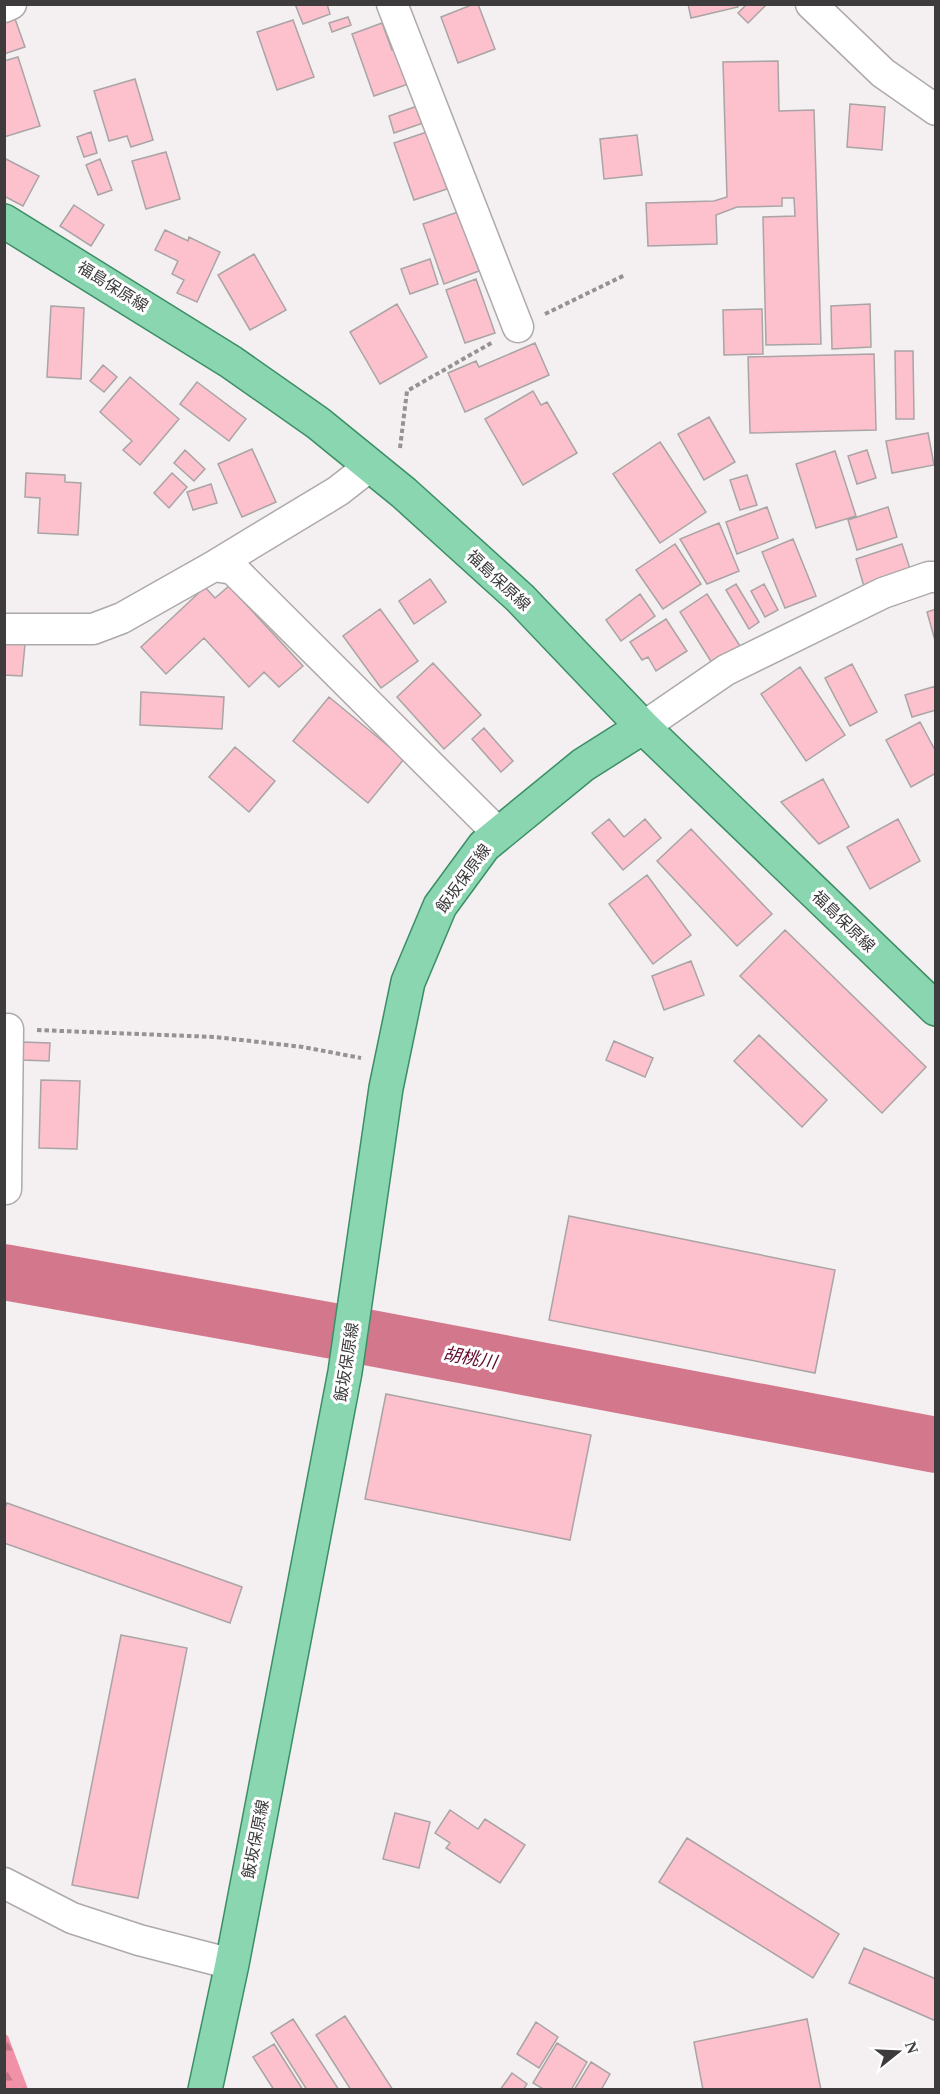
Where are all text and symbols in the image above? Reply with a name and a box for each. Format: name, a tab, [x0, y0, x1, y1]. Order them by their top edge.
street label: 福島保原線	[74, 258, 151, 315]
street label: 福島保原線	[464, 547, 534, 614]
street label: 飯坂保原線	[433, 841, 494, 916]
street label: 福島保原線	[809, 887, 878, 955]
street label: 飯坂保原線	[332, 1321, 361, 1403]
water label: 胡桃川	[442, 1343, 500, 1373]
street label: 飯坂保原線	[240, 1798, 271, 1880]
north arrow	[868, 2022, 928, 2082]
text: N	[902, 2039, 922, 2056]

